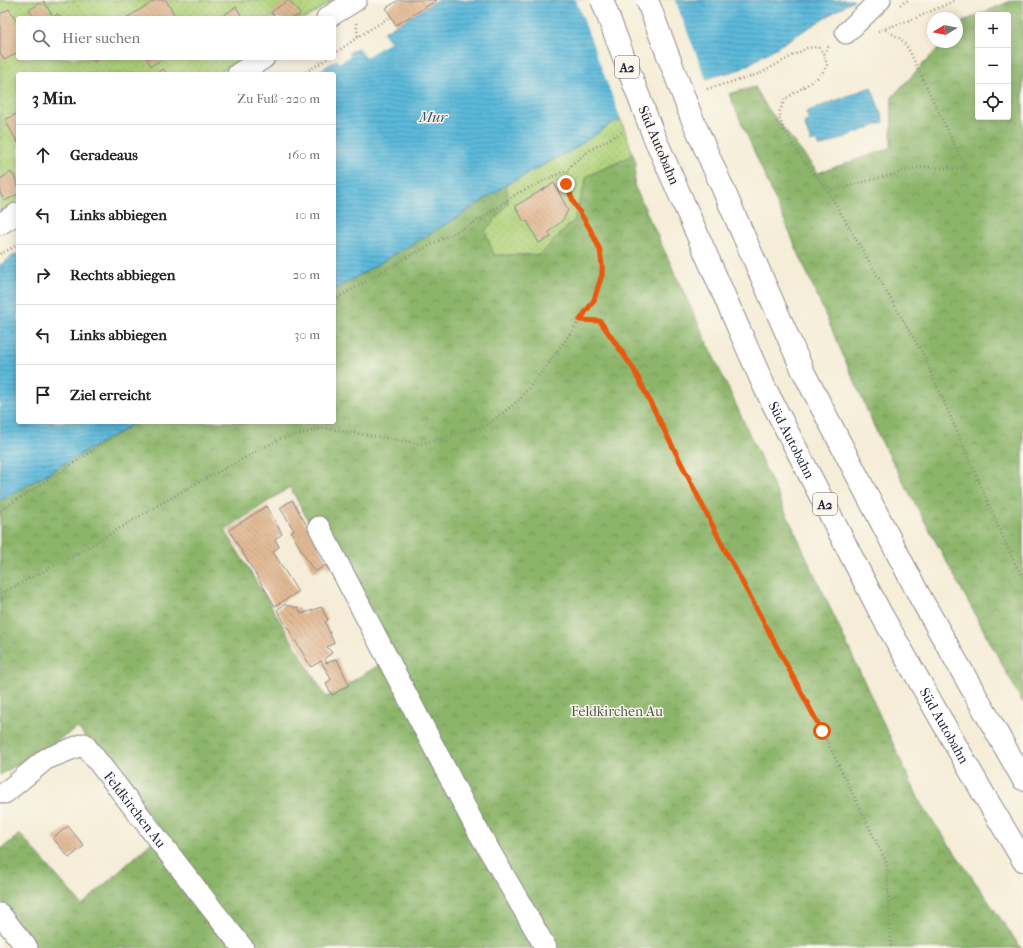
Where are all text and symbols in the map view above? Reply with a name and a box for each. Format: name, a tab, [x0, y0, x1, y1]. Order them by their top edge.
north arrow	[927, 12, 963, 48]
map controls	[975, 12, 1011, 120]
button: +	[975, 12, 1011, 48]
search box	[16, 16, 336, 60]
icon: search	[30, 27, 52, 49]
text: Hier suchen	[62, 29, 140, 47]
button: −	[975, 48, 1011, 84]
road number: A2	[615, 56, 639, 78]
button: locate	[975, 84, 1011, 120]
text: 3 Min.	[32, 88, 76, 108]
text: Zu Fuß · 220 m	[237, 91, 320, 106]
street label: Süd Autobahn	[634, 103, 683, 187]
water label: Mur	[418, 108, 448, 126]
icon: ahead	[32, 144, 54, 166]
text: Geradeaus	[70, 146, 138, 164]
text: 160 m	[288, 147, 320, 162]
route end	[557, 175, 575, 193]
icon: left	[32, 204, 54, 226]
text: Links abbiegen	[70, 206, 167, 224]
text: 10 m	[295, 207, 320, 222]
icon: right	[32, 264, 54, 286]
text: Rechts abbiegen	[70, 266, 175, 284]
text: 20 m	[293, 267, 320, 282]
icon: left	[32, 324, 54, 346]
text: Links abbiegen	[70, 326, 167, 344]
text: 30 m	[294, 327, 320, 342]
icon: arrive	[32, 384, 54, 406]
text: Ziel erreicht	[70, 386, 151, 404]
street label: Süd Autobahn	[764, 399, 818, 482]
road number: A2	[813, 493, 837, 515]
street label: Süd Autobahn	[916, 685, 972, 767]
park label: Feldkirchen Au	[571, 703, 663, 720]
route start	[813, 722, 831, 740]
street label: Feldkirchen Au	[100, 768, 169, 851]

